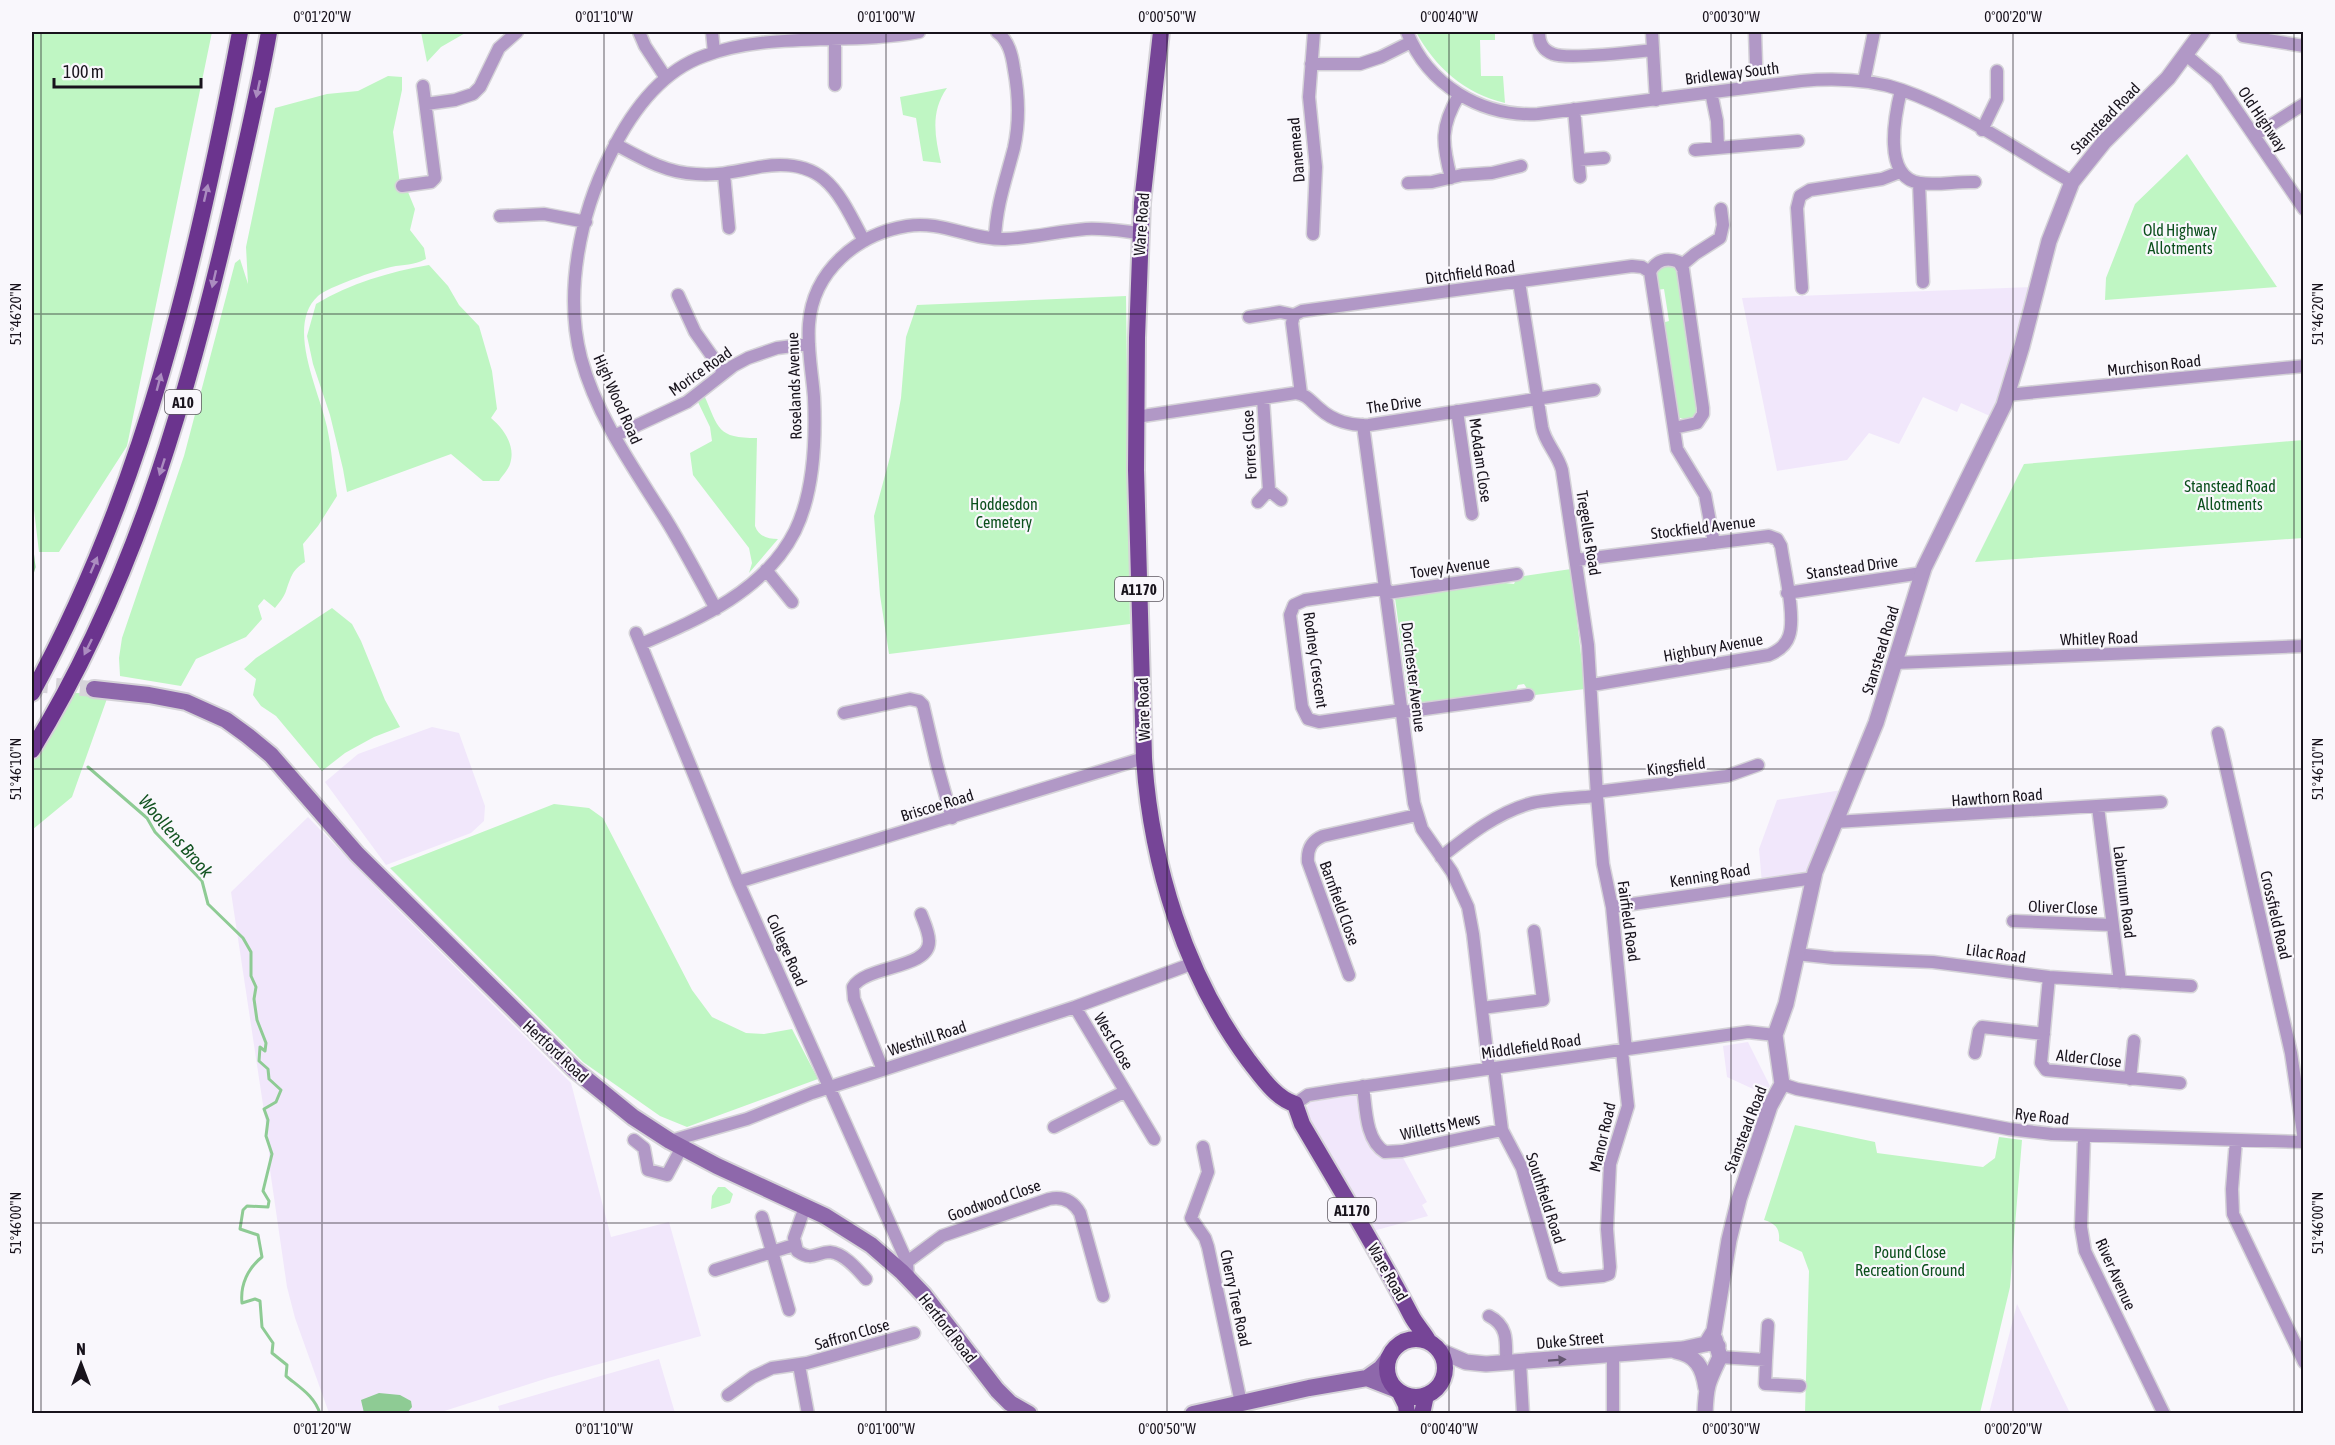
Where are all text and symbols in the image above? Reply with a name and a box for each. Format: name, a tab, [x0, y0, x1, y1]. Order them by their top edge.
text: 0°01'20"W	[293, 8, 351, 25]
text: 0°01'10"W	[575, 8, 633, 25]
text: 0°01'00"W	[857, 8, 915, 25]
text: 0°00'50"W	[1138, 8, 1196, 25]
text: 0°00'40"W	[1420, 8, 1478, 25]
text: 0°00'30"W	[1702, 8, 1760, 25]
text: 0°00'20"W	[1984, 8, 2042, 25]
scale bar	[54, 51, 201, 89]
street label: Bridleway South	[1684, 58, 1780, 89]
text: 100 m	[63, 61, 104, 82]
street label: Stanstead Road	[2067, 79, 2143, 157]
one-way arrow	[253, 80, 262, 99]
street label: Old Highway	[2234, 83, 2291, 156]
street label: Danemead	[1284, 117, 1308, 183]
one-way arrow	[202, 183, 212, 202]
street label: Ware Road	[1130, 192, 1152, 256]
park label: Old Highway Allotments	[2143, 221, 2218, 257]
street label: Ditchfield Road	[1424, 257, 1516, 287]
one-way arrow	[209, 270, 219, 288]
text: 51°46'20"N	[7, 283, 24, 345]
text: 51°46'20"N	[2309, 283, 2326, 345]
street label: Roselands Avenue	[783, 332, 805, 440]
street label: Morice Road	[665, 343, 735, 399]
street label: High Wood Road	[589, 351, 646, 447]
street label: Murchison Road	[2106, 351, 2202, 379]
one-way arrow	[155, 373, 164, 391]
road number: A10	[165, 390, 201, 414]
street label: The Drive	[1366, 391, 1422, 417]
street label: Forres Close	[1238, 410, 1260, 480]
street label: McAdam Close	[1466, 417, 1496, 503]
one-way arrow	[157, 458, 166, 476]
park label: Stanstead Road Allotments	[2184, 477, 2276, 513]
street label: Tregelles Road	[1572, 489, 1605, 577]
park label: Hoddesdon Cemetery	[970, 495, 1038, 532]
street label: Stockfield Avenue	[1650, 512, 1756, 542]
street label: Stanstead Drive	[1805, 552, 1899, 582]
street label: Tovey Avenue	[1409, 553, 1491, 582]
one-way arrow	[89, 556, 99, 574]
road number: A1170	[1115, 577, 1163, 601]
street label: Stanstead Road	[1858, 604, 1902, 696]
street label: Rodney Crescent	[1299, 611, 1332, 710]
street label: Dorchester Avenue	[1398, 621, 1430, 733]
street label: Whitley Road	[2060, 628, 2138, 649]
street label: Highbury Avenue	[1662, 629, 1764, 666]
one-way arrow	[83, 638, 92, 655]
street label: Ware Road	[1133, 677, 1153, 741]
text: 51°46'10"N	[7, 738, 24, 800]
text: 51°46'10"N	[2309, 738, 2326, 800]
street label: Kingsfield	[1646, 753, 1706, 780]
street label: Briscoe Road	[898, 785, 976, 825]
street label: Hawthorn Road	[1951, 785, 2043, 809]
water label: Woollens Brook	[134, 790, 218, 882]
street label: Laburnum Road	[2110, 845, 2140, 939]
street label: Barnfield Close	[1316, 858, 1364, 948]
street label: Kenning Road	[1668, 860, 1752, 891]
street label: Crossfield Road	[2257, 869, 2295, 961]
street label: Fairfield Road	[1614, 879, 1644, 963]
street label: Oliver Close	[2028, 897, 2098, 917]
street label: College Road	[762, 911, 811, 989]
street label: Lilac Road	[1965, 940, 2027, 966]
street label: West Close	[1091, 1009, 1137, 1073]
street label: Hertford Road	[520, 1016, 592, 1086]
street label: Westhill Road	[886, 1017, 968, 1059]
street label: Middlefield Road	[1480, 1030, 1582, 1062]
street label: Alder Close	[2056, 1046, 2122, 1070]
street label: Stanstead Road	[1720, 1083, 1770, 1175]
street label: Manor Road	[1585, 1100, 1619, 1174]
street label: Rye Road	[2014, 1104, 2070, 1129]
street label: Willetts Mews	[1399, 1109, 1482, 1143]
street label: Southfield Road	[1523, 1150, 1569, 1246]
street label: Goodwood Close	[945, 1176, 1043, 1224]
text: 51°46'00"N	[7, 1192, 24, 1254]
text: 51°46'00"N	[2309, 1192, 2326, 1254]
road number: A1170	[1328, 1198, 1376, 1222]
street label: River Avenue	[2092, 1235, 2140, 1313]
street label: Ware Road	[1364, 1240, 1412, 1304]
park label: Pound Close Recreation Ground	[1855, 1243, 1965, 1279]
street label: Cherry Tree Road	[1216, 1248, 1255, 1348]
street label: Hertford Road	[915, 1290, 981, 1366]
street label: Saffron Close	[813, 1315, 891, 1353]
street label: Duke Street	[1535, 1328, 1605, 1352]
north arrow	[51, 1334, 111, 1394]
text: N	[76, 1340, 86, 1358]
one-way arrow	[1548, 1355, 1567, 1364]
text: 0°01'20"W	[293, 1420, 351, 1437]
text: 0°01'10"W	[575, 1420, 633, 1437]
text: 0°01'00"W	[857, 1420, 915, 1437]
text: 0°00'50"W	[1138, 1420, 1196, 1437]
text: 0°00'40"W	[1420, 1420, 1478, 1437]
text: 0°00'30"W	[1702, 1420, 1760, 1437]
text: 0°00'20"W	[1984, 1420, 2042, 1437]

